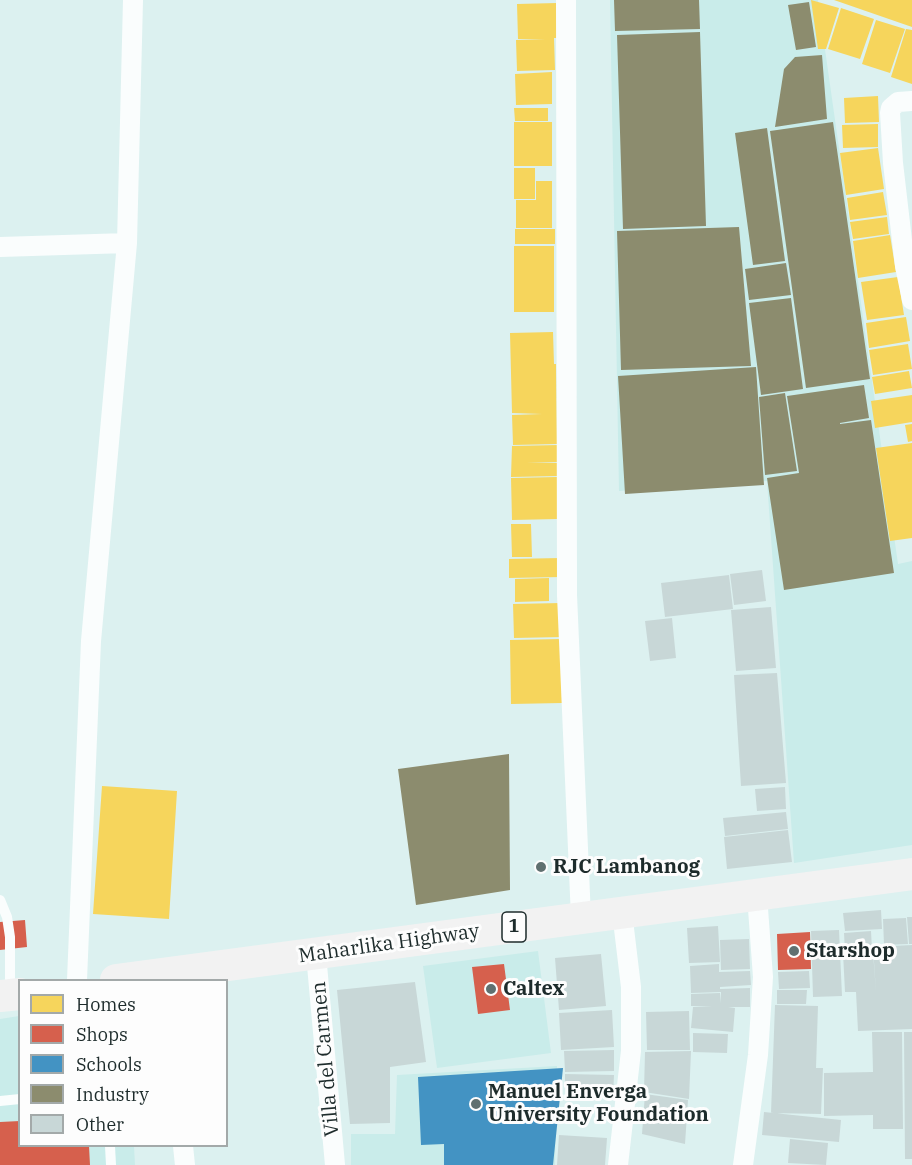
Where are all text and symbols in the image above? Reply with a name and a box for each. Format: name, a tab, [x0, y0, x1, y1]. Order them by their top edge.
place label: RJC Lambanog	[553, 855, 700, 879]
marker: RJC Lambanog	[534, 860, 548, 874]
road number: 1	[502, 912, 526, 942]
street label: Maharlika Highway	[297, 919, 481, 969]
place label: Starshop	[806, 939, 895, 963]
marker: Starshop	[787, 944, 801, 958]
place label: Caltex	[503, 977, 564, 1001]
legend	[18, 979, 228, 1147]
street label: Villa del Carmen	[307, 981, 345, 1137]
marker: Caltex	[484, 982, 498, 996]
text: Homes	[76, 993, 136, 1016]
text: Shops	[76, 1023, 128, 1046]
text: Schools	[76, 1053, 142, 1076]
place label: Manuel Enverga University Foundation	[488, 1080, 709, 1127]
text: Industry	[76, 1083, 149, 1106]
marker: Manuel Enverga University Foundation	[469, 1097, 483, 1111]
text: Other	[76, 1113, 124, 1136]

